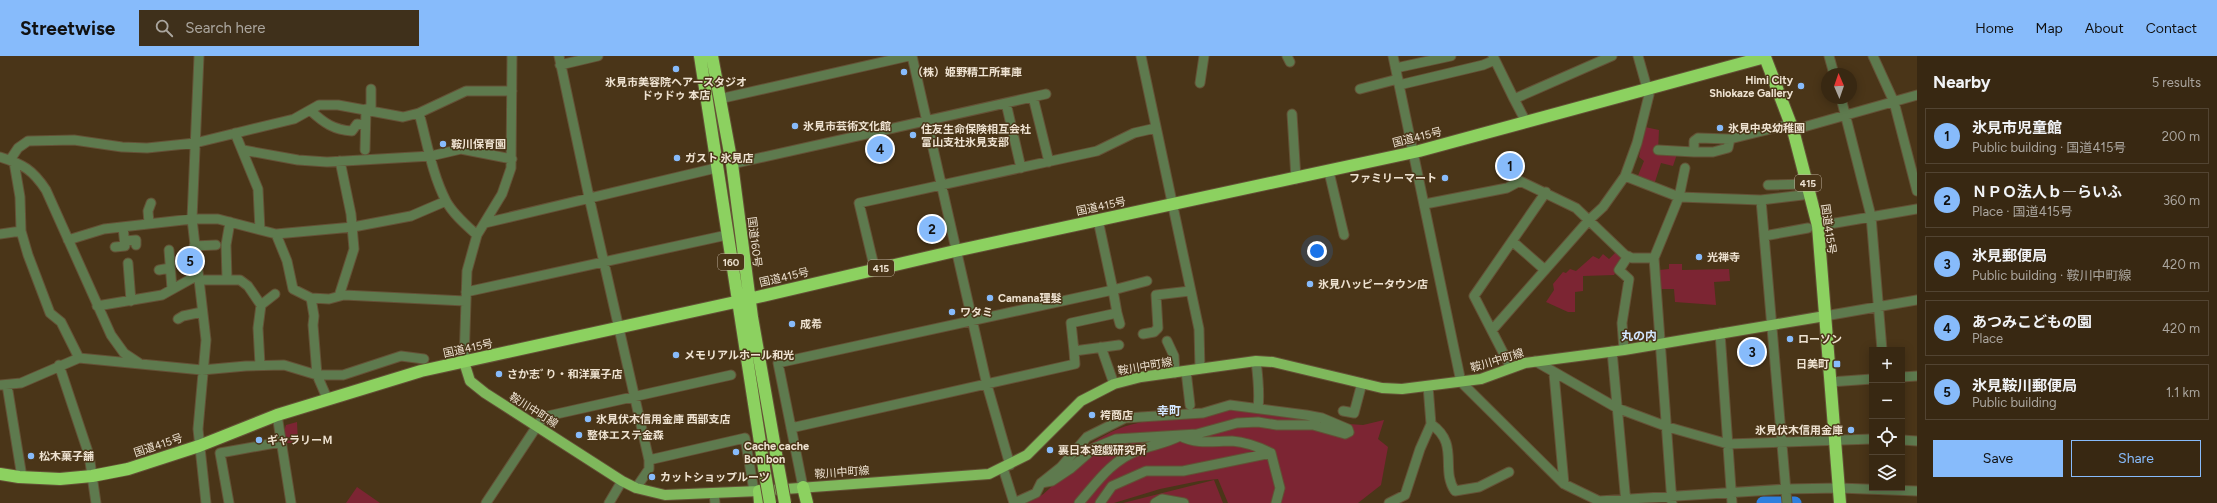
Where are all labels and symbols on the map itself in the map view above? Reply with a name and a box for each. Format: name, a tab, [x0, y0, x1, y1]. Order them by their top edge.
marker: 氷見市美容院ヘアースタジオ ドゥドゥ 本店	[671, 64, 681, 74]
place label: （株）姫野精工所車庫	[912, 66, 1022, 79]
marker: （株）姫野精工所車庫	[899, 67, 909, 77]
north arrow	[1821, 68, 1857, 104]
place label: Himi City Shiokaze Gallery	[1709, 74, 1794, 100]
place label: 氷見市美容院ヘアースタジオ ドゥドゥ 本店	[605, 76, 747, 102]
marker: Himi City Shiokaze Gallery	[1796, 81, 1806, 91]
place label: 氷見市芸術文化館	[803, 120, 891, 133]
marker: 氷見市芸術文化館	[790, 121, 800, 131]
place label: 氷見中央幼稚園	[1728, 122, 1805, 135]
place label: 住友生命保険相互会社 富山支社氷見支部	[921, 123, 1031, 149]
marker: 氷見中央幼稚園	[1715, 123, 1725, 133]
street label: 国道415号	[1391, 125, 1443, 150]
marker: 住友生命保険相互会社 富山支社氷見支部	[908, 130, 918, 140]
pin: 4	[867, 134, 893, 164]
place label: 鞍川保育園	[451, 138, 506, 151]
marker: 鞍川保育園	[438, 139, 448, 149]
pin: 1	[1497, 151, 1523, 181]
place label: ガスト 氷見店	[685, 152, 754, 165]
marker: ガスト 氷見店	[672, 153, 682, 163]
place label: ファミリーマート	[1349, 172, 1437, 185]
marker: ファミリーマート	[1440, 173, 1450, 183]
road number: 415	[1795, 175, 1821, 191]
street label: 国道415号	[1075, 195, 1127, 218]
street label: 国道415号	[1819, 203, 1838, 255]
pin: 2	[919, 214, 945, 244]
street label: 国道160号	[745, 216, 764, 268]
your location	[1307, 241, 1327, 261]
pin: 5	[177, 246, 203, 276]
place label: 光禅寺	[1707, 251, 1740, 264]
marker: 光禅寺	[1694, 252, 1704, 262]
road number: 160	[718, 254, 744, 270]
road number: 415	[868, 260, 894, 276]
street label: 国道415号	[758, 265, 810, 290]
place label: 氷見ハッピータウン店	[1318, 278, 1428, 291]
marker: 氷見ハッピータウン店	[1305, 279, 1315, 289]
place label: Camana理髮	[998, 292, 1061, 305]
marker: Camana理髮	[985, 293, 995, 303]
place label: ワタミ	[960, 306, 993, 319]
marker: ワタミ	[947, 307, 957, 317]
place label: 成希	[800, 318, 822, 331]
marker: 成希	[787, 319, 797, 329]
district label: 丸の内	[1621, 329, 1657, 343]
place label: ローソン	[1798, 333, 1842, 346]
marker: ローソン	[1785, 334, 1795, 344]
street label: 国道415号	[442, 337, 494, 360]
pin: 3	[1739, 337, 1765, 367]
street label: 鞍川中町線	[1469, 346, 1525, 375]
place label: メモリアルホール和光	[684, 349, 794, 362]
marker: メモリアルホール和光	[671, 350, 681, 360]
street label: 鞍川中町線	[1117, 355, 1173, 378]
place label: 日美町	[1796, 358, 1829, 371]
marker: 日美町	[1832, 359, 1842, 369]
place label: さか志ﾞり・和洋菓子店	[507, 368, 623, 381]
marker: さか志ﾞり・和洋菓子店	[494, 369, 504, 379]
street label: 鞍川中町線	[507, 390, 561, 431]
district label: 幸町	[1157, 404, 1181, 418]
place label: 袴商店	[1100, 409, 1133, 422]
marker: 袴商店	[1087, 410, 1097, 420]
place label: 氷見伏木信用金庫 西部支店	[596, 413, 731, 426]
marker: 氷見伏木信用金庫 西部支店	[583, 414, 593, 424]
place label: 氷見伏木信用金庫	[1755, 424, 1843, 437]
marker: 氷見伏木信用金庫	[1846, 425, 1856, 435]
place label: 整体エステ金森	[587, 429, 664, 442]
marker: 整体エステ金森	[574, 430, 584, 440]
street label: 国道415号	[132, 431, 184, 459]
place label: ギャラリーＭ	[267, 434, 333, 447]
marker: ギャラリーＭ	[254, 435, 264, 445]
place label: Cache cache Bon bon	[744, 440, 809, 466]
place label: 裏日本遊戯研究所	[1058, 444, 1146, 457]
marker: 裏日本遊戯研究所	[1045, 445, 1055, 455]
marker: Cache cache Bon bon	[731, 447, 741, 457]
place label: 松木菓子舗	[39, 450, 94, 463]
marker: 松木菓子舗	[26, 451, 36, 461]
street label: 鞍川中町線	[814, 464, 870, 481]
place label: カットショップルーツ	[660, 471, 770, 484]
marker: カットショップルーツ	[647, 472, 657, 482]

